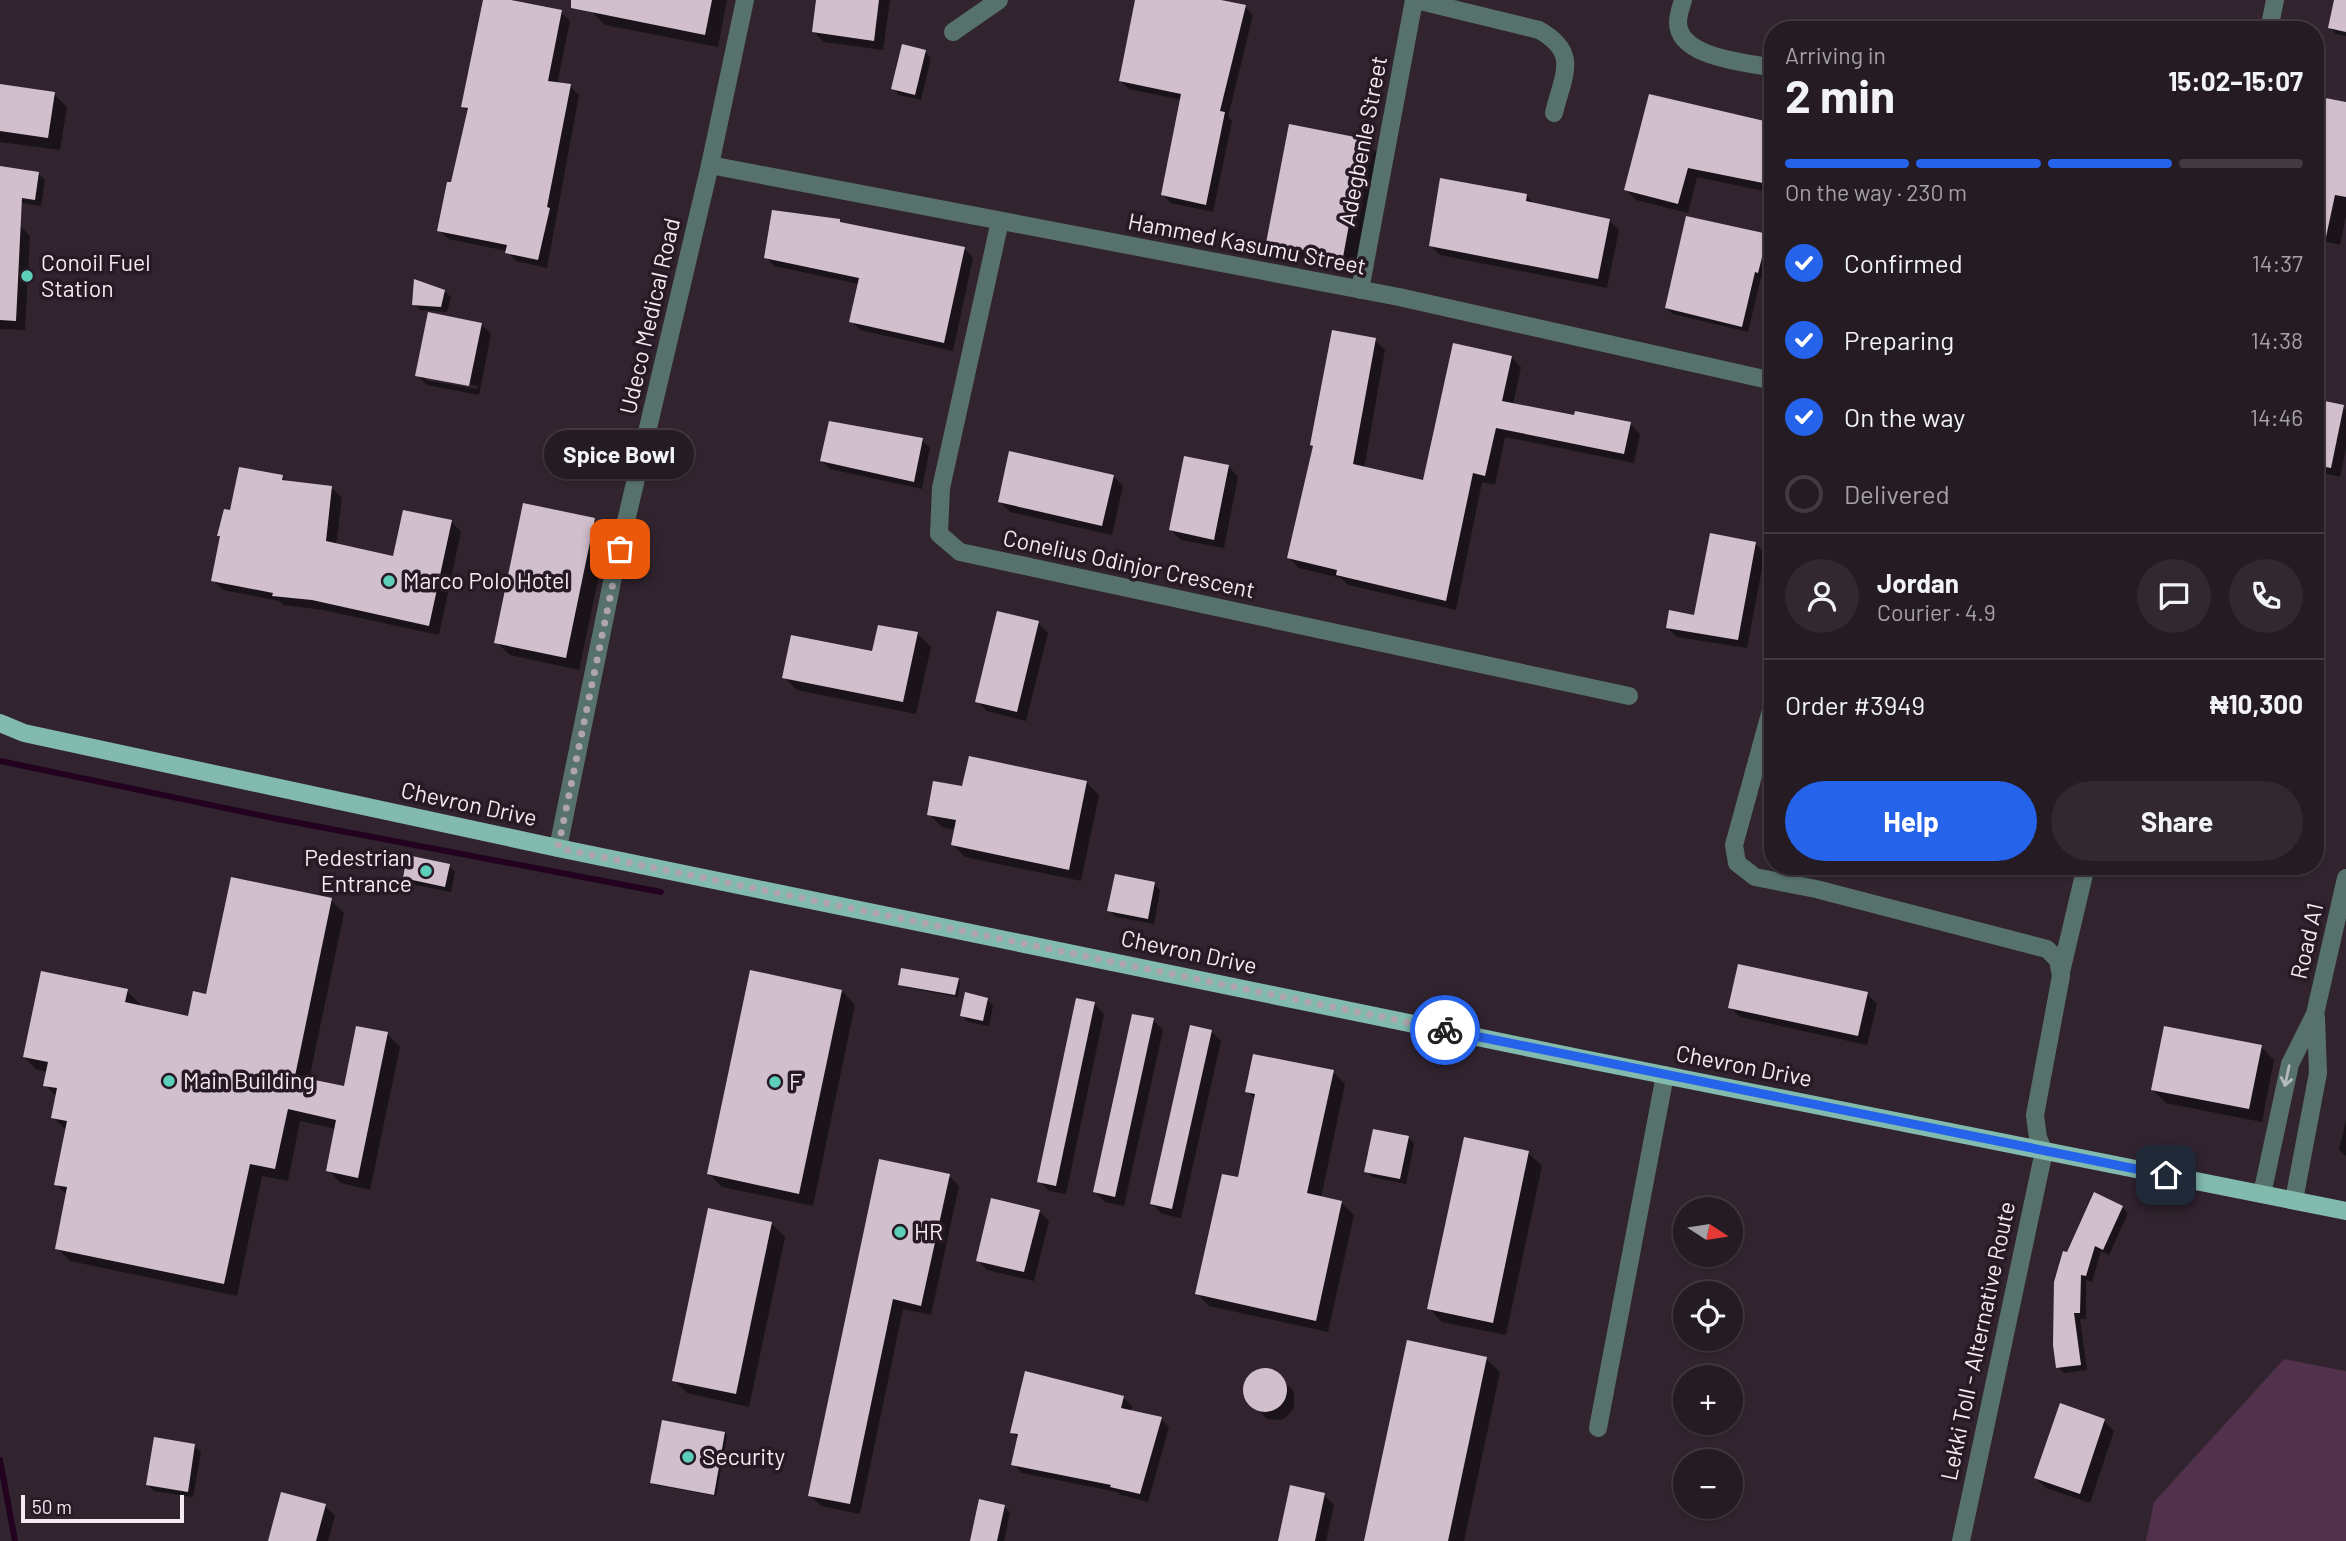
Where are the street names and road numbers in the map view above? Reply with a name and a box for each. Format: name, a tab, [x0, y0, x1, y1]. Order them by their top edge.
street label: Adegbenle Street	[1332, 53, 1392, 228]
street label: Hammed Kasumu Street	[1126, 206, 1369, 280]
street label: Udeco Medical Road	[613, 215, 685, 417]
street label: Conelius Odinjor Crescent	[1001, 523, 1258, 603]
street label: Chevron Drive	[399, 775, 540, 831]
street label: Road A1	[2284, 900, 2328, 982]
street label: Chevron Drive	[1119, 923, 1260, 979]
street label: Chevron Drive	[1674, 1038, 1815, 1092]
street label: Lekki Toll - Alternative Route	[1934, 1199, 2020, 1483]

